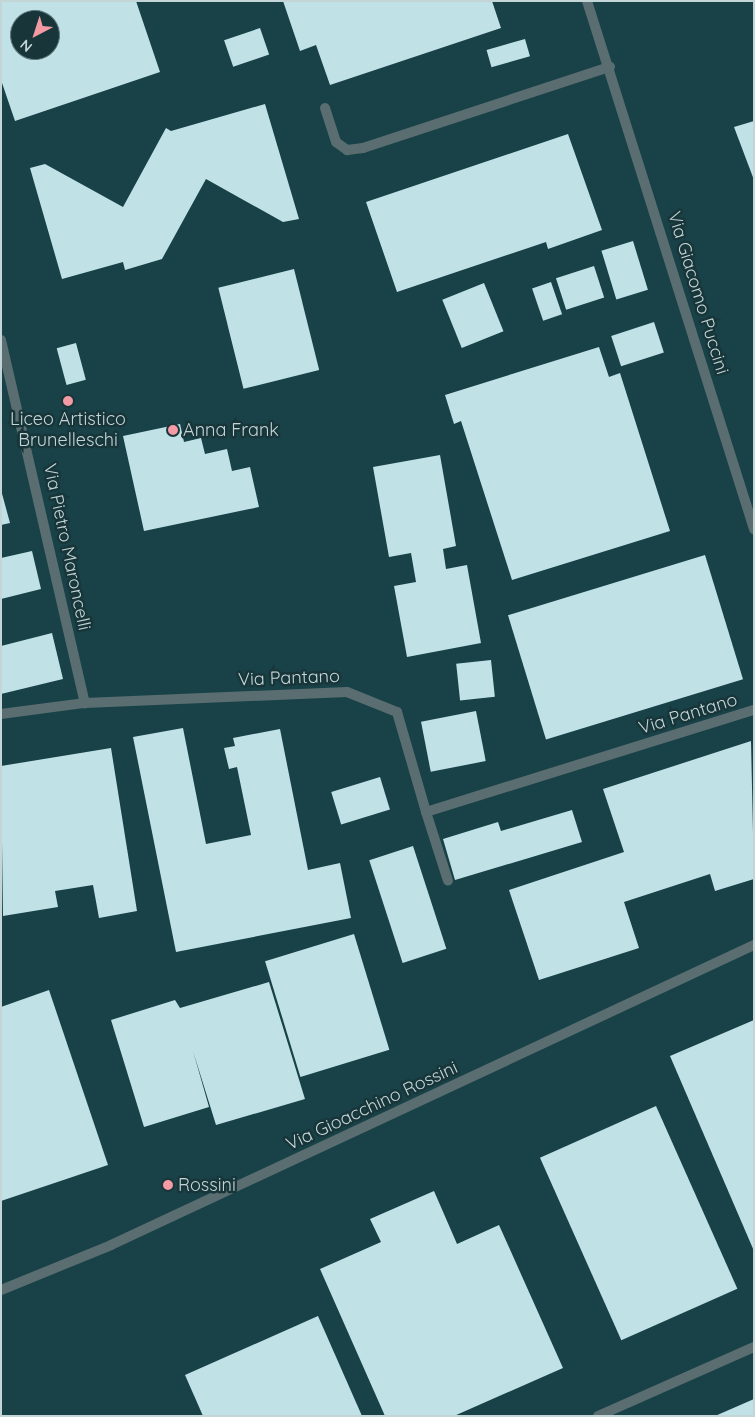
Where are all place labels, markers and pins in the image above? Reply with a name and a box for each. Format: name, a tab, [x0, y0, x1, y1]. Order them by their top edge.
marker: Liceo Artistico Brunelleschi	[62, 395, 74, 407]
place label: Liceo Artistico Brunelleschi	[10, 409, 126, 452]
place label: Anna Frank	[183, 419, 279, 441]
marker: Anna Frank	[167, 424, 179, 436]
place label: Rossini	[178, 1174, 236, 1196]
marker: Rossini	[162, 1179, 174, 1191]

